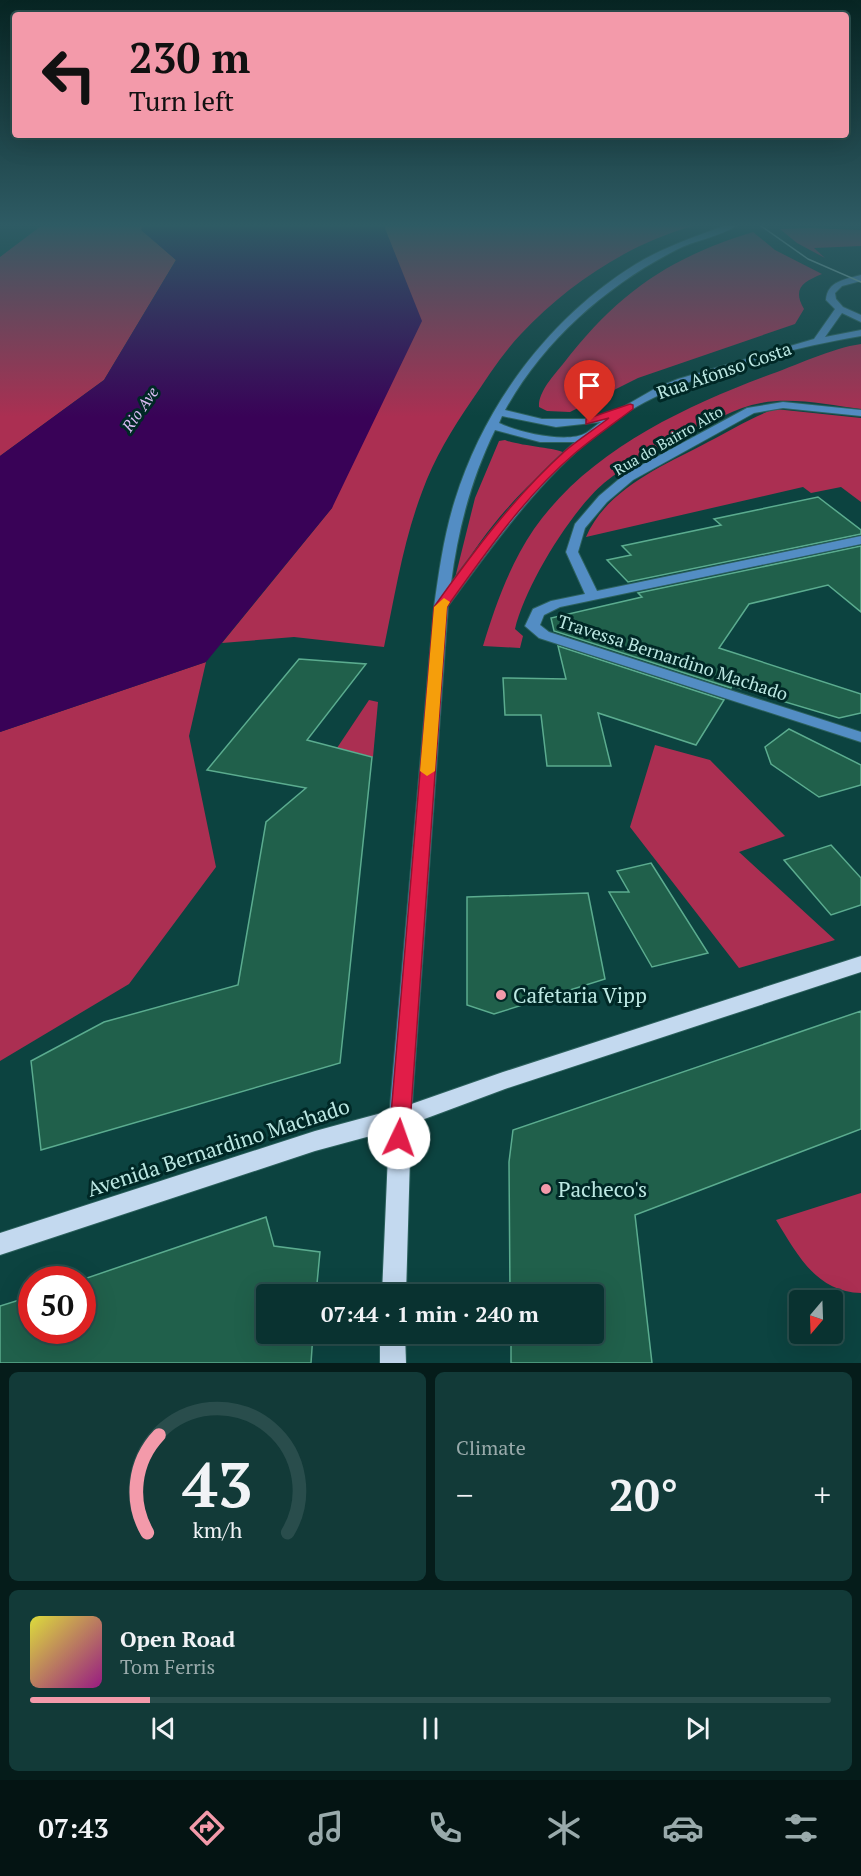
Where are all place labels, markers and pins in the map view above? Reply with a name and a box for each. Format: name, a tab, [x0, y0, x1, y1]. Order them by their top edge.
pin	[564, 360, 615, 422]
place label: Cafetaria Vipp	[513, 981, 647, 1009]
marker: Cafetaria Vipp	[494, 988, 508, 1002]
place label: Pacheco's	[558, 1175, 647, 1203]
marker: Pacheco's	[539, 1182, 553, 1196]

